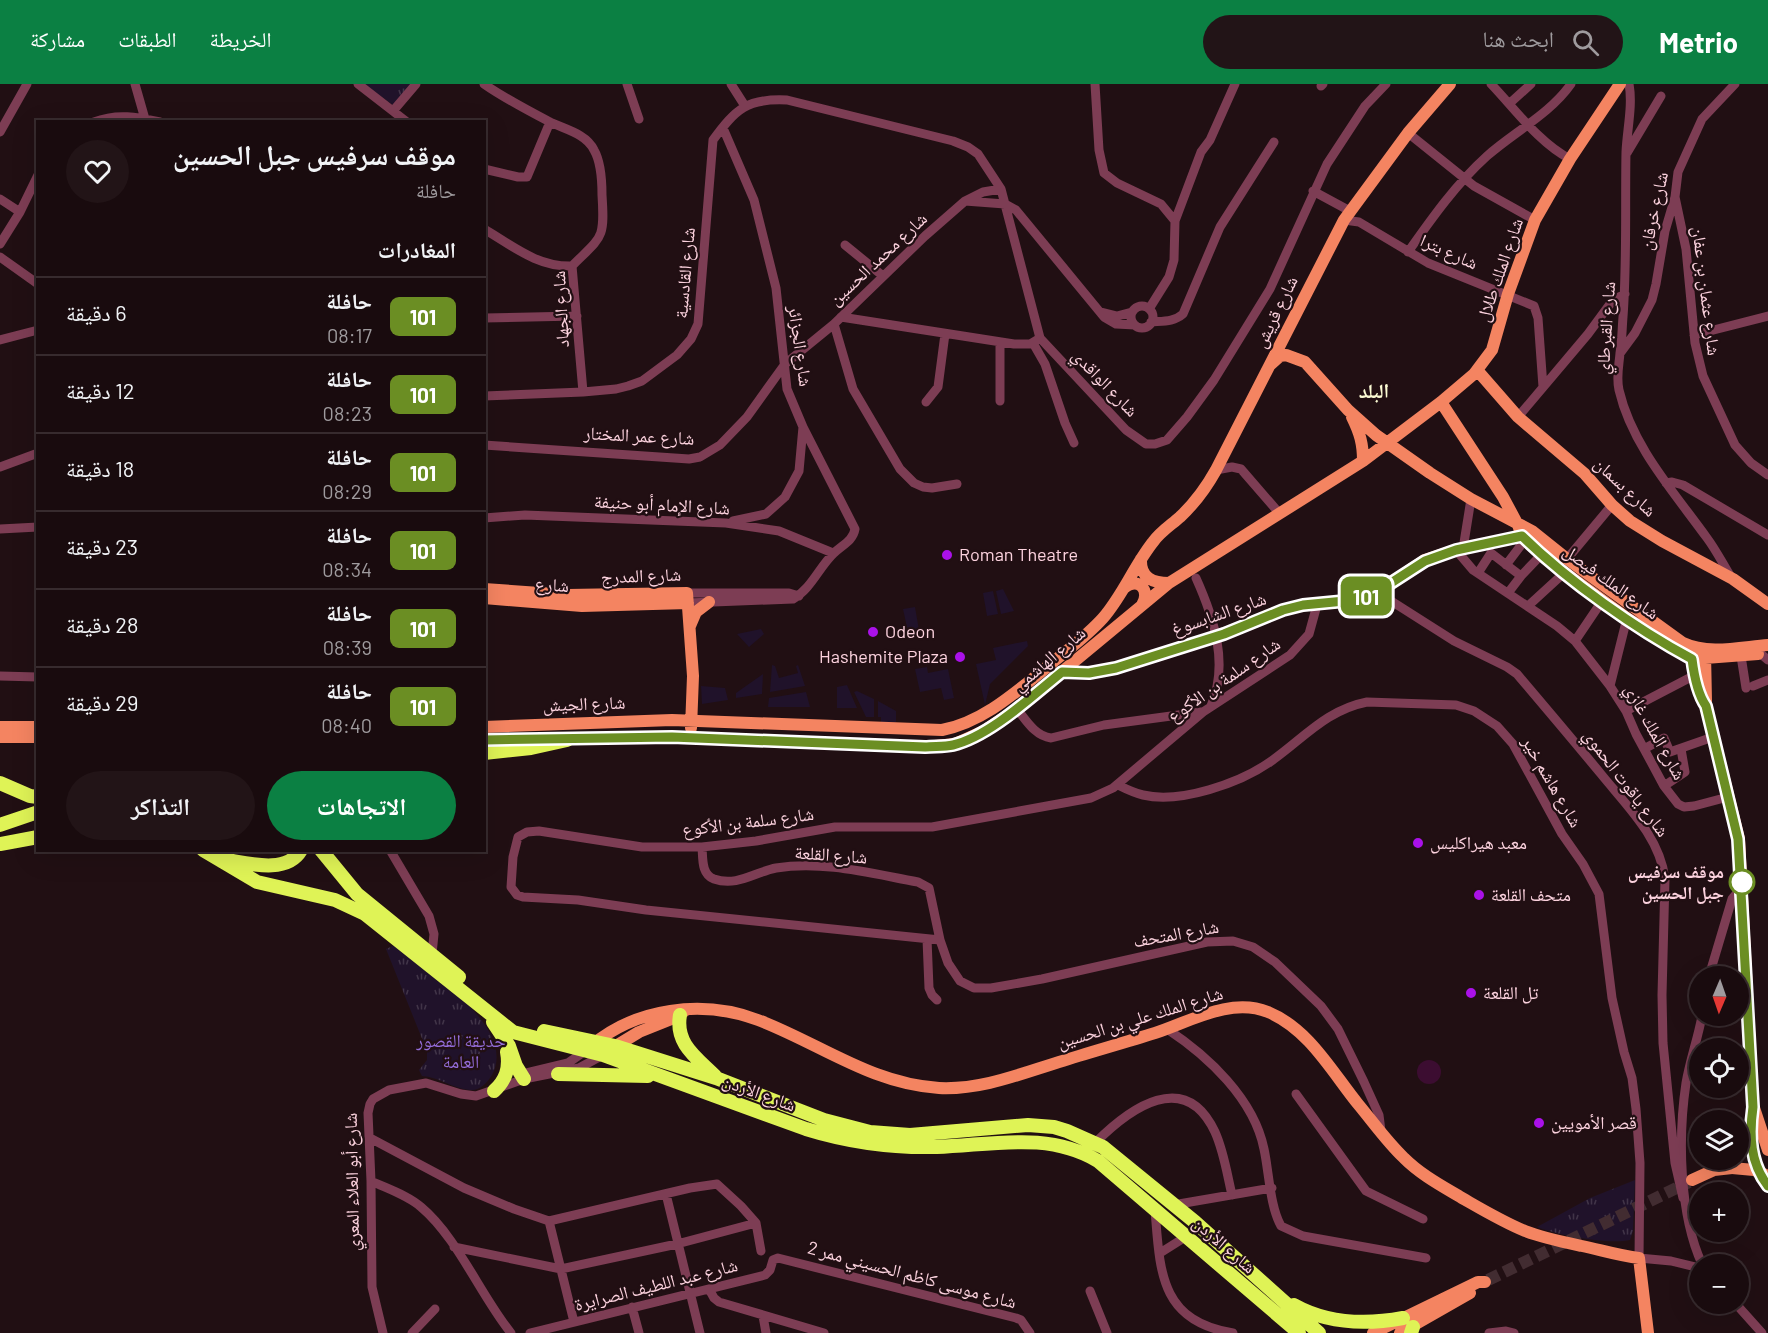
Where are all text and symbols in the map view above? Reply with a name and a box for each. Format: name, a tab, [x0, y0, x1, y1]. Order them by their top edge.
search box	[1203, 15, 1623, 69]
text: ابحث هنا	[1482, 25, 1554, 51]
text: Metrio	[1659, 25, 1738, 59]
text: مشاركة	[30, 26, 85, 51]
text: الطبقات	[118, 26, 177, 51]
text: الخريطة	[210, 26, 271, 51]
icon: search	[1569, 26, 1602, 59]
text: موقف سرفيس جبل الحسين	[173, 137, 456, 171]
button: heart	[66, 140, 129, 203]
street label: شارع خرفان	[1634, 170, 1673, 252]
text: حافلة	[416, 178, 456, 202]
street label: شارع محمد الحسين	[824, 207, 932, 310]
street label: شارع الملك طلال	[1471, 215, 1528, 325]
street label: شارع عثمان بن عفان	[1687, 225, 1726, 357]
street label: شارع القادسية	[669, 226, 700, 319]
street label: شارع بترا	[1417, 229, 1482, 274]
text: المغادرات	[378, 236, 456, 262]
street label: شارع الجهاد	[547, 270, 574, 348]
street label: شارع قريش	[1248, 272, 1303, 351]
street label: شارع القبرطاي	[1591, 281, 1624, 375]
text: حافلة	[326, 287, 372, 313]
text: 6 دقيقة	[66, 299, 126, 325]
street label: شارع الجزائر	[783, 303, 818, 388]
text: 101	[410, 304, 436, 329]
text: 08:17	[327, 323, 372, 347]
street label: شارع الواقدي	[1065, 344, 1143, 424]
text: حافلة	[326, 365, 372, 391]
text: 12 دقيقة	[66, 377, 135, 403]
district label: البلد	[1359, 378, 1389, 403]
text: 101	[410, 382, 436, 407]
text: 08:23	[323, 401, 372, 425]
street label: شارع عمر المختار	[582, 421, 695, 450]
text: حافلة	[326, 443, 372, 469]
street label: شارع بسمان	[1589, 452, 1661, 521]
text: 18 دقيقة	[66, 455, 134, 481]
text: 101	[410, 460, 436, 485]
text: 08:29	[322, 479, 372, 503]
street label: شارع الإمام أبو حنيفة	[593, 489, 731, 521]
text: حافلة	[326, 521, 372, 547]
text: 23 دقيقة	[66, 533, 138, 559]
text: 101	[410, 538, 436, 563]
street label: شارع الملك فيصل	[1559, 539, 1664, 624]
place label: Roman Theatre	[959, 543, 1078, 565]
marker: Roman Theatre	[940, 548, 954, 562]
text: 08:34	[322, 557, 372, 581]
street label: شارع المدرج	[600, 563, 682, 589]
street label: شارع	[534, 572, 570, 597]
line badge: 101	[1332, 576, 1400, 616]
text: 101	[1353, 584, 1379, 609]
street label: شارع الشابسوغ	[1168, 587, 1269, 640]
text: حافلة	[326, 599, 372, 625]
text: 28 دقيقة	[66, 611, 138, 637]
text: 101	[410, 616, 436, 641]
place label: Odeon	[885, 620, 935, 642]
street label: شارع الهاشمي	[1007, 621, 1092, 699]
marker: Odeon	[866, 625, 880, 639]
street label: شارع سلمة بن الأكوع	[1163, 632, 1285, 727]
text: 08:39	[323, 635, 372, 659]
place label: Hashemite Plaza	[819, 645, 948, 667]
marker: Hashemite Plaza	[953, 650, 967, 664]
text: حافلة	[326, 677, 372, 703]
street label: شارع الملك غازي	[1616, 680, 1691, 786]
text: 29 دقيقة	[66, 689, 138, 715]
street label: شارع الجيش	[542, 691, 626, 716]
text: 101	[410, 694, 436, 719]
text: 08:40	[321, 713, 372, 737]
street label: شارع ياقوت الحموي	[1576, 724, 1674, 843]
street label: شارع هاشم خير	[1516, 731, 1588, 832]
button: التذاكر	[66, 771, 255, 840]
button: الاتجاهات	[267, 771, 456, 840]
street label: شارع سلمة بن الأكوع	[681, 802, 815, 841]
place label: معبد هيراكليس	[1430, 831, 1527, 854]
marker: معبد هيراكليس	[1411, 836, 1425, 850]
street label: شارع القلعة	[794, 840, 868, 869]
place label: موقف سرفيس جبل الحسين	[1628, 860, 1724, 904]
marker: موقف سرفيس جبل الحسين	[1729, 869, 1755, 895]
place label: متحف القلعة	[1491, 883, 1571, 905]
marker: متحف القلعة	[1472, 888, 1486, 902]
street label: شارع المتحف	[1131, 915, 1221, 952]
north arrow	[1689, 966, 1749, 1026]
map controls	[1689, 966, 1749, 1314]
street label: شارع الملك علي بن الحسين	[1054, 981, 1227, 1057]
place label: تل القلعة	[1483, 981, 1538, 1004]
marker: تل القلعة	[1464, 986, 1478, 1000]
park label: حديقة القصور العامة	[415, 1029, 506, 1072]
button: locate	[1689, 1038, 1749, 1098]
street label: شارع الأردن	[719, 1069, 799, 1116]
button: layers	[1689, 1110, 1749, 1170]
place label: قصر الأمويين	[1551, 1111, 1637, 1134]
street label: شارع أبو العلاء المعري	[339, 1113, 368, 1251]
marker: قصر الأمويين	[1532, 1116, 1546, 1130]
button: +	[1689, 1182, 1749, 1242]
street label: شارع الأردن	[1188, 1211, 1261, 1278]
street label: شارع موسى كاظم الحسيني ممر 2	[804, 1236, 1019, 1317]
street label: شارع عبد اللطيف الصرايرة	[572, 1253, 740, 1316]
button: −	[1689, 1254, 1749, 1314]

